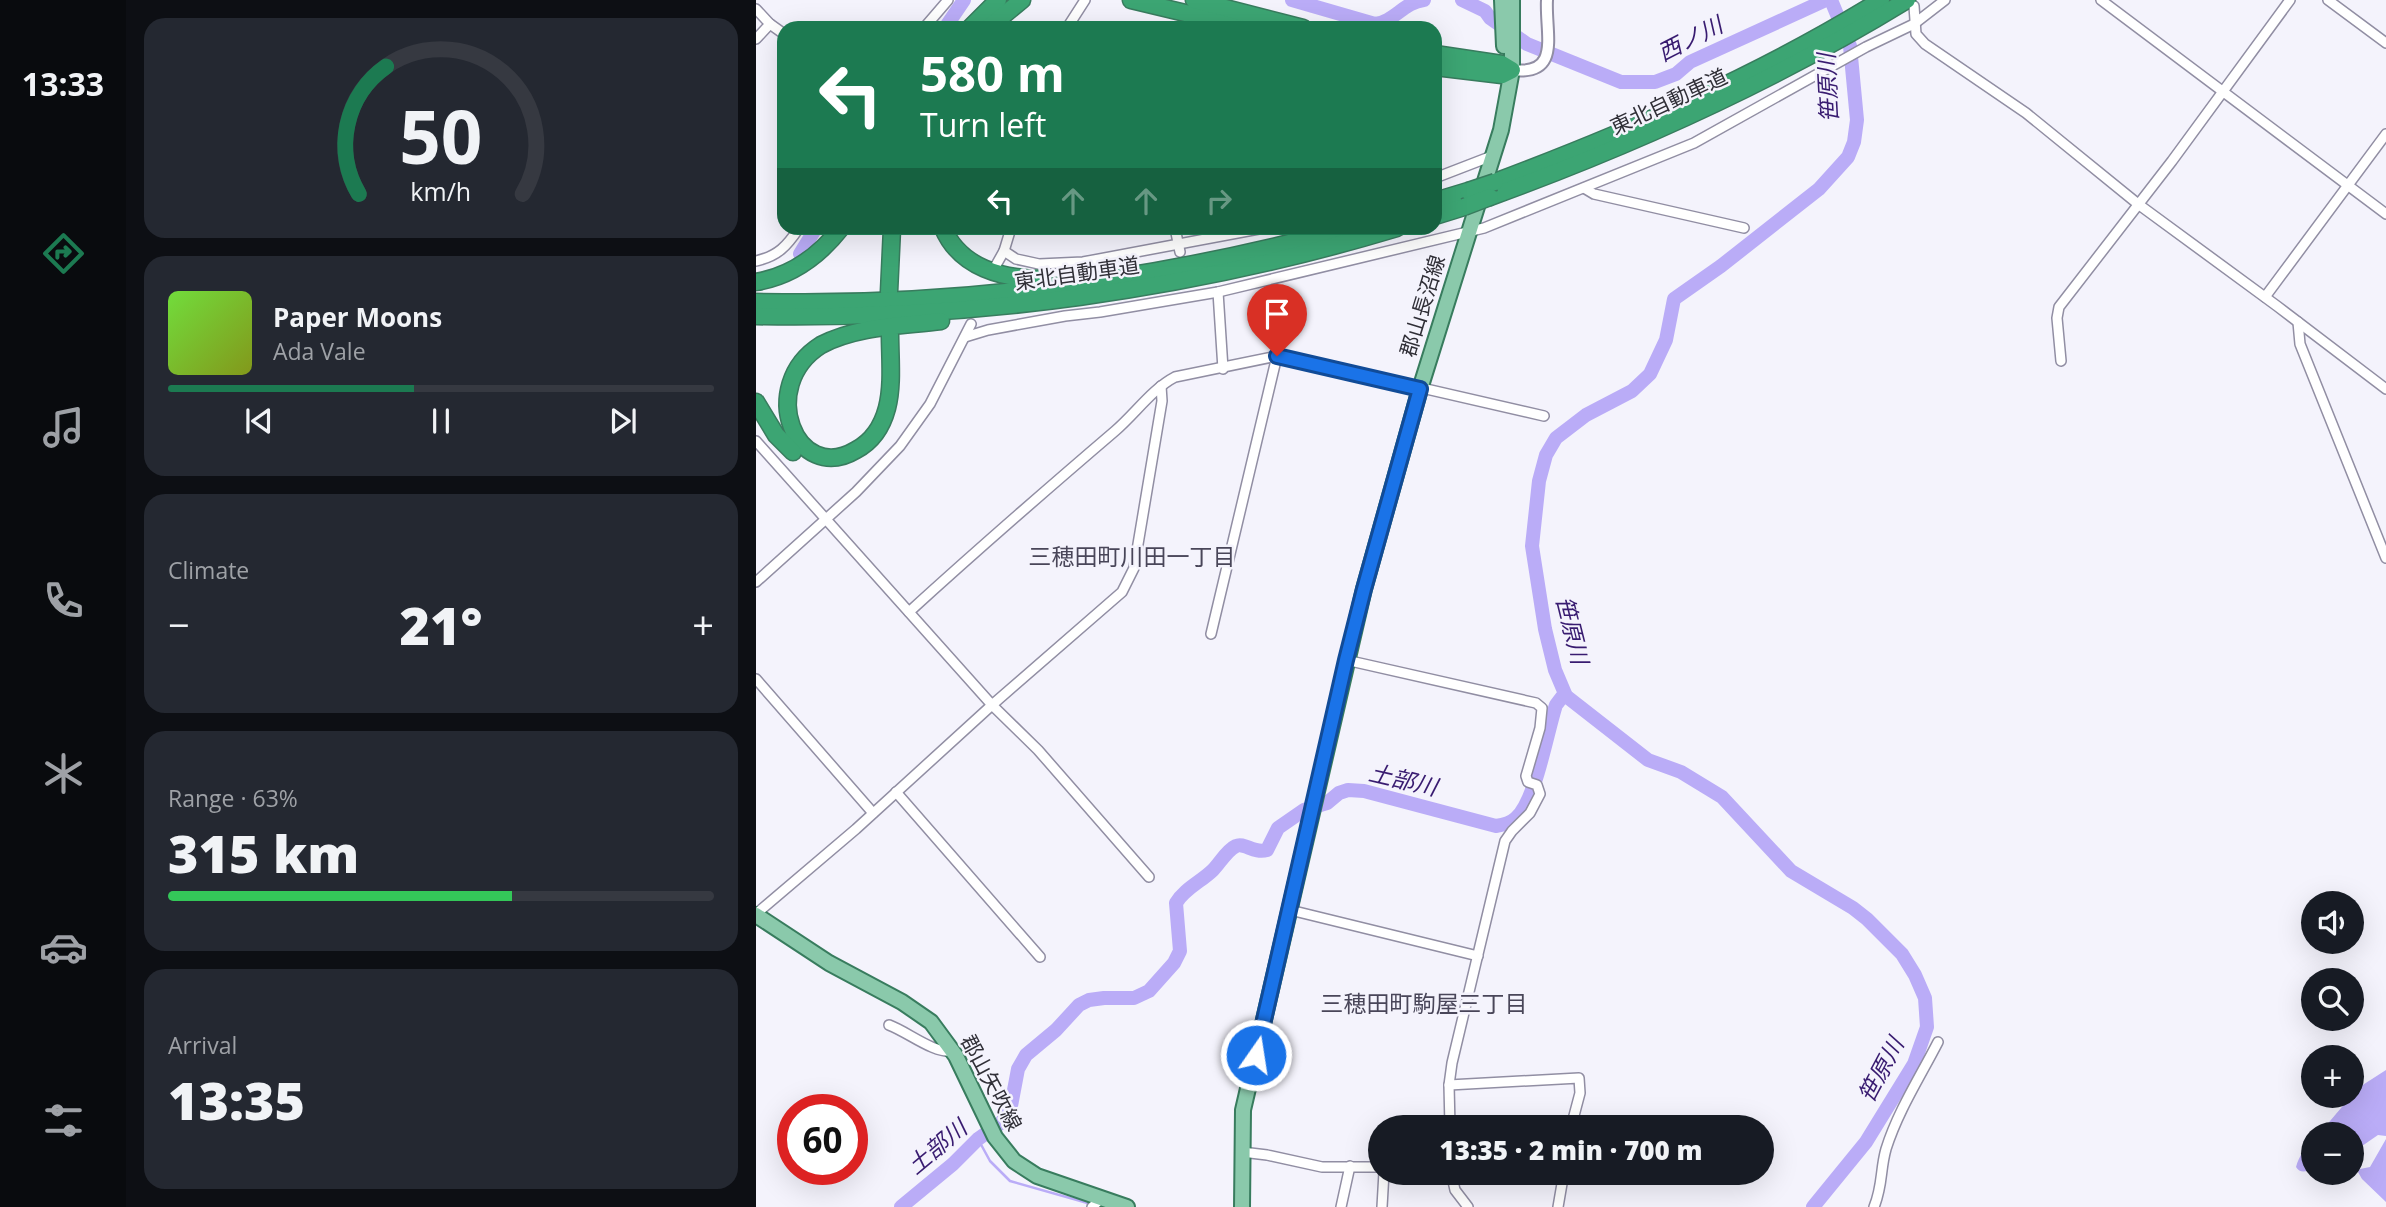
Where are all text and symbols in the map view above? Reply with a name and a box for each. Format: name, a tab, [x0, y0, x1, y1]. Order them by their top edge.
water label: 西ノ川	[1652, 7, 1730, 68]
text: 580 m	[920, 40, 1065, 106]
icon: left	[805, 49, 896, 140]
water label: 笹原川	[1809, 50, 1845, 123]
text: 13:33	[22, 62, 104, 105]
street label: 東北自動車道	[1606, 62, 1732, 140]
text: 50	[399, 86, 483, 185]
text: Turn left	[920, 103, 1046, 146]
text: km/h	[411, 174, 471, 208]
icon: left	[981, 182, 1019, 220]
icon: ahead	[1054, 182, 1092, 220]
icon: ahead	[1127, 182, 1165, 220]
icon: right	[1200, 182, 1238, 220]
icon: directions	[39, 229, 88, 278]
street label: 東北自動車道	[1013, 250, 1141, 296]
street label: 郡山長沼線	[1393, 251, 1451, 360]
pin	[1247, 284, 1307, 356]
icon: arrive	[1258, 295, 1296, 333]
text: Paper Moons	[273, 299, 442, 335]
text: Ada Vale	[273, 335, 366, 367]
icon: previous	[240, 402, 278, 440]
icon: pause	[422, 402, 460, 440]
icon: next	[604, 402, 642, 440]
icon: music	[39, 403, 88, 452]
district label: 三穂田町川田一丁目	[1029, 540, 1236, 572]
text: Climate	[168, 554, 249, 586]
icon: phone	[39, 576, 88, 625]
text: 21°	[400, 589, 482, 660]
water label: 笹原川	[1549, 592, 1598, 670]
text: −	[168, 598, 190, 650]
text: +	[692, 598, 714, 650]
icon: climate	[39, 749, 88, 798]
water label: 土部川	[1366, 756, 1443, 803]
text: Range · 63%	[168, 782, 298, 814]
text: 315 km	[168, 817, 359, 888]
map controls	[2301, 891, 2364, 1185]
button: sound	[2301, 891, 2364, 954]
icon: car	[39, 923, 88, 972]
button: search	[2301, 968, 2364, 1031]
district label: 三穂田町駒屋三丁目	[1321, 987, 1528, 1019]
position arrow	[1219, 1018, 1293, 1092]
text: Arrival	[168, 1029, 237, 1061]
water label: 笹原川	[1850, 1029, 1912, 1108]
street label: 郡山矢吹線	[955, 1030, 1029, 1135]
button: +	[2301, 1045, 2364, 1108]
text: 13:35	[168, 1064, 305, 1135]
speed limit sign: 60	[777, 1094, 868, 1185]
icon: filters	[39, 1096, 88, 1145]
water label: 土部川	[900, 1110, 975, 1181]
button: −	[2301, 1122, 2364, 1185]
text: 13:35 · 2 min · 700 m	[1440, 1132, 1702, 1168]

